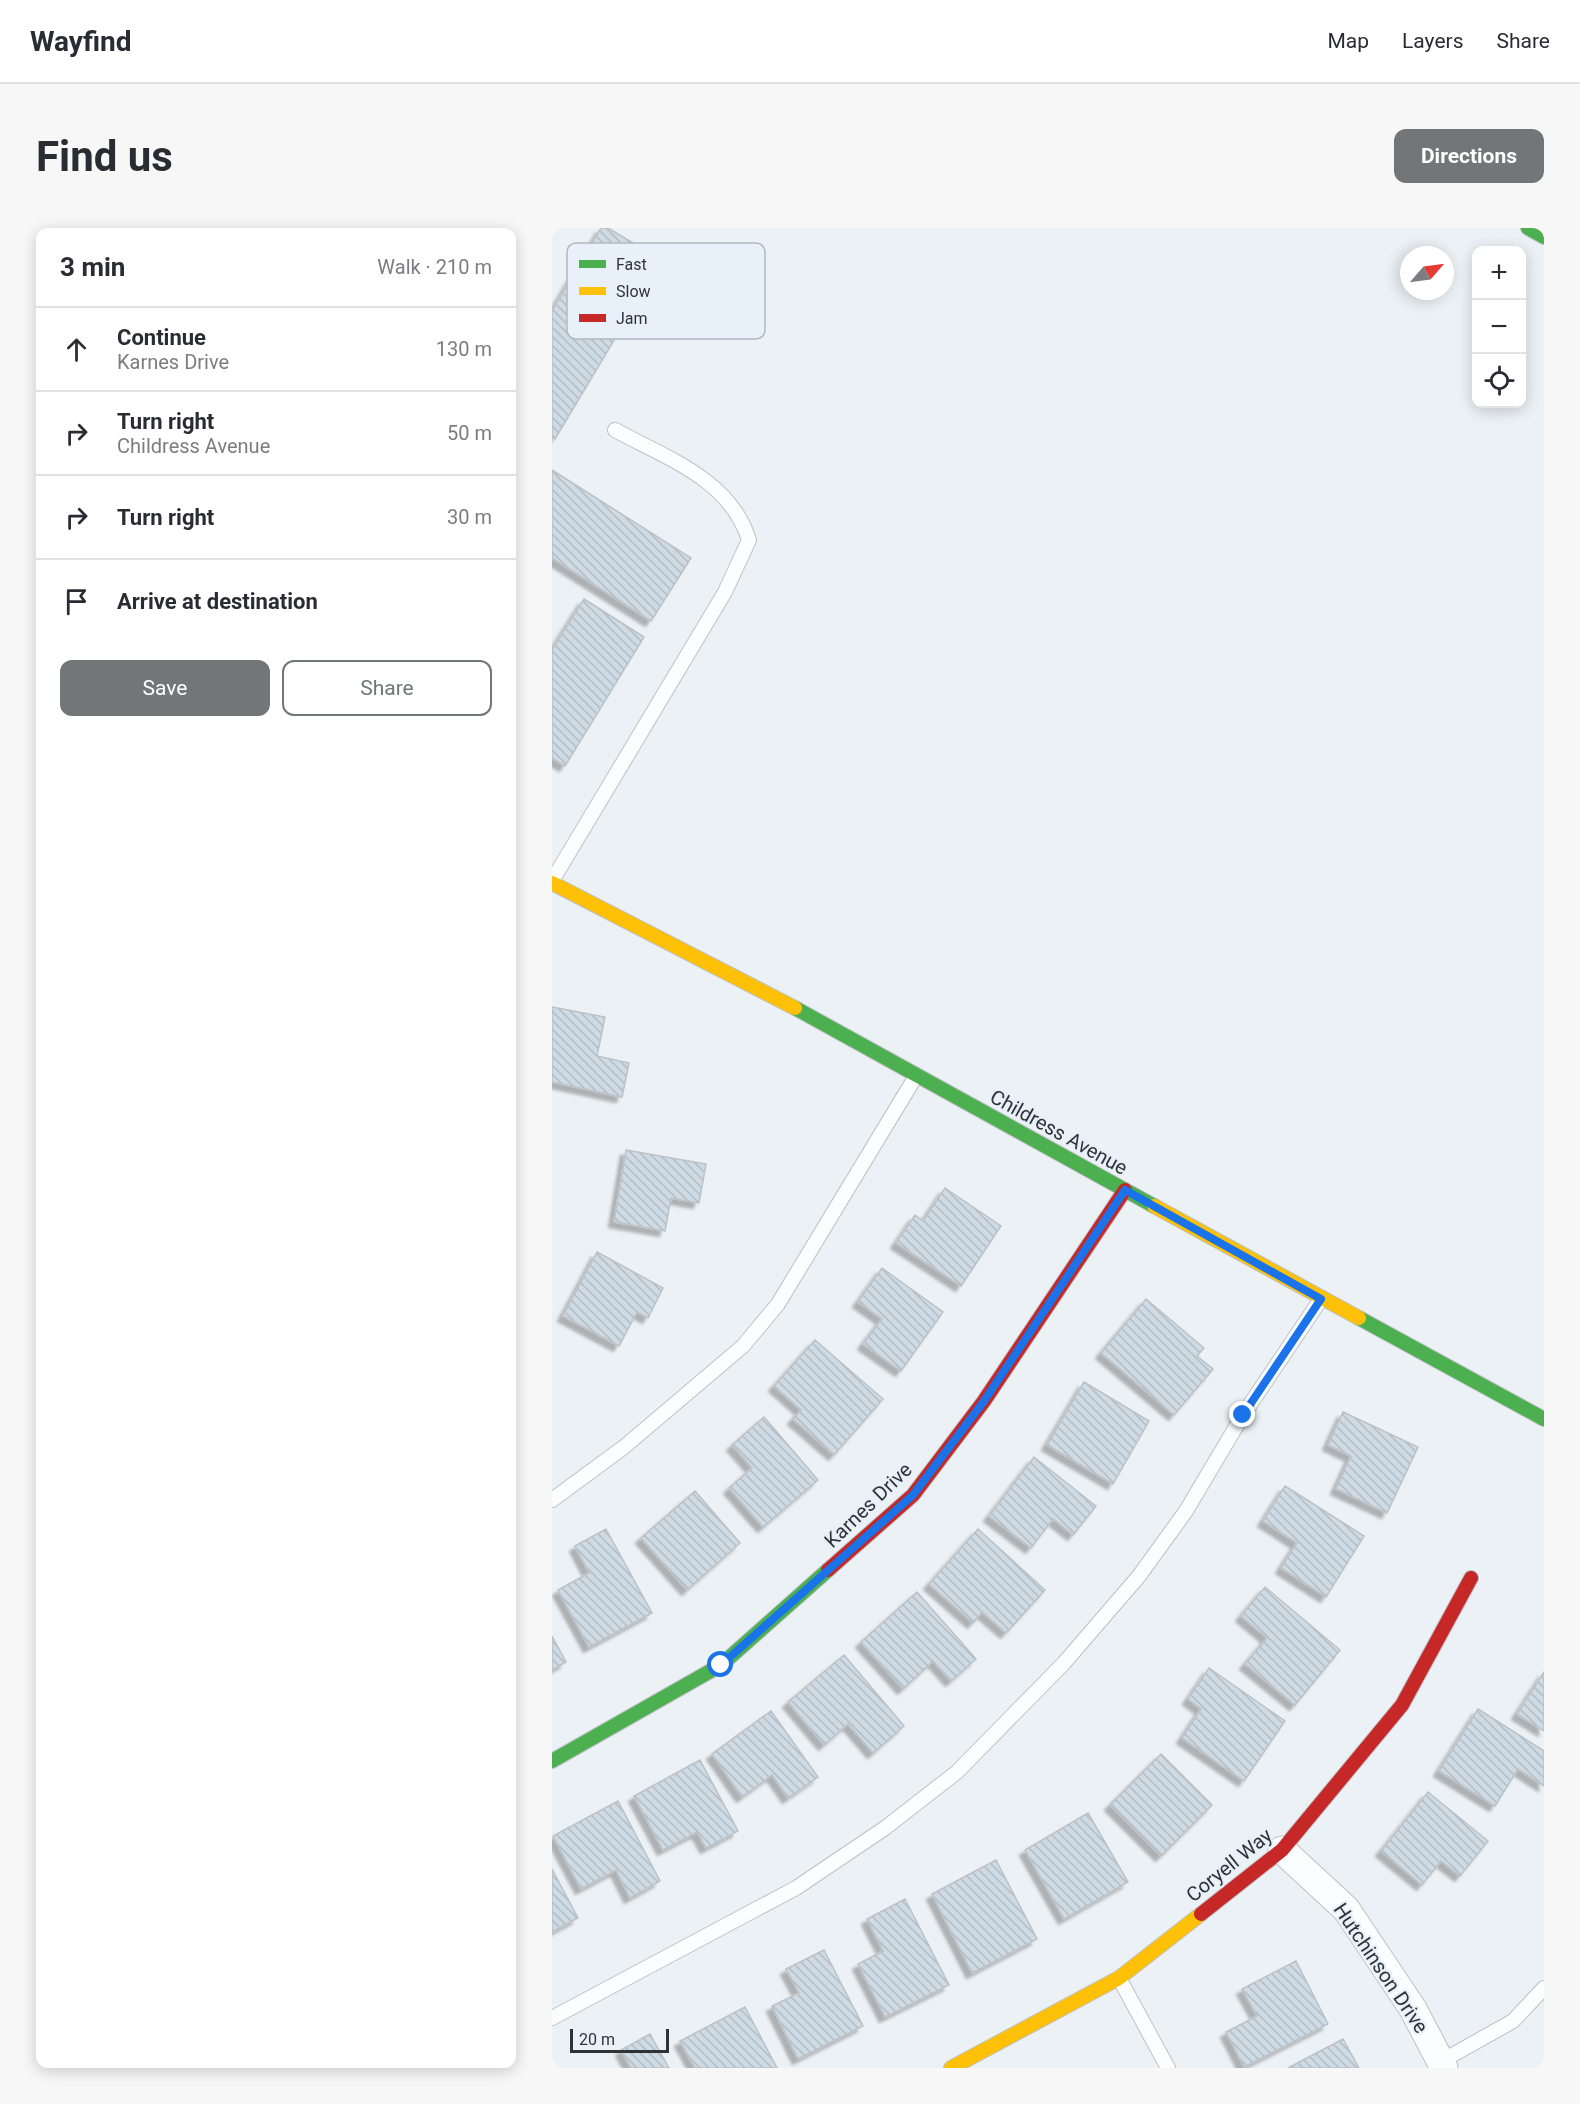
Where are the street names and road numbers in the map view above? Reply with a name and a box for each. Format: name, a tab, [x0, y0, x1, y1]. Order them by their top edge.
street label: Childress Avenue	[986, 1084, 1132, 1180]
street label: Karnes Drive	[819, 1457, 917, 1553]
street label: Coryell Way	[1181, 1823, 1277, 1907]
street label: Hutchinson Drive	[1329, 1898, 1433, 2038]

